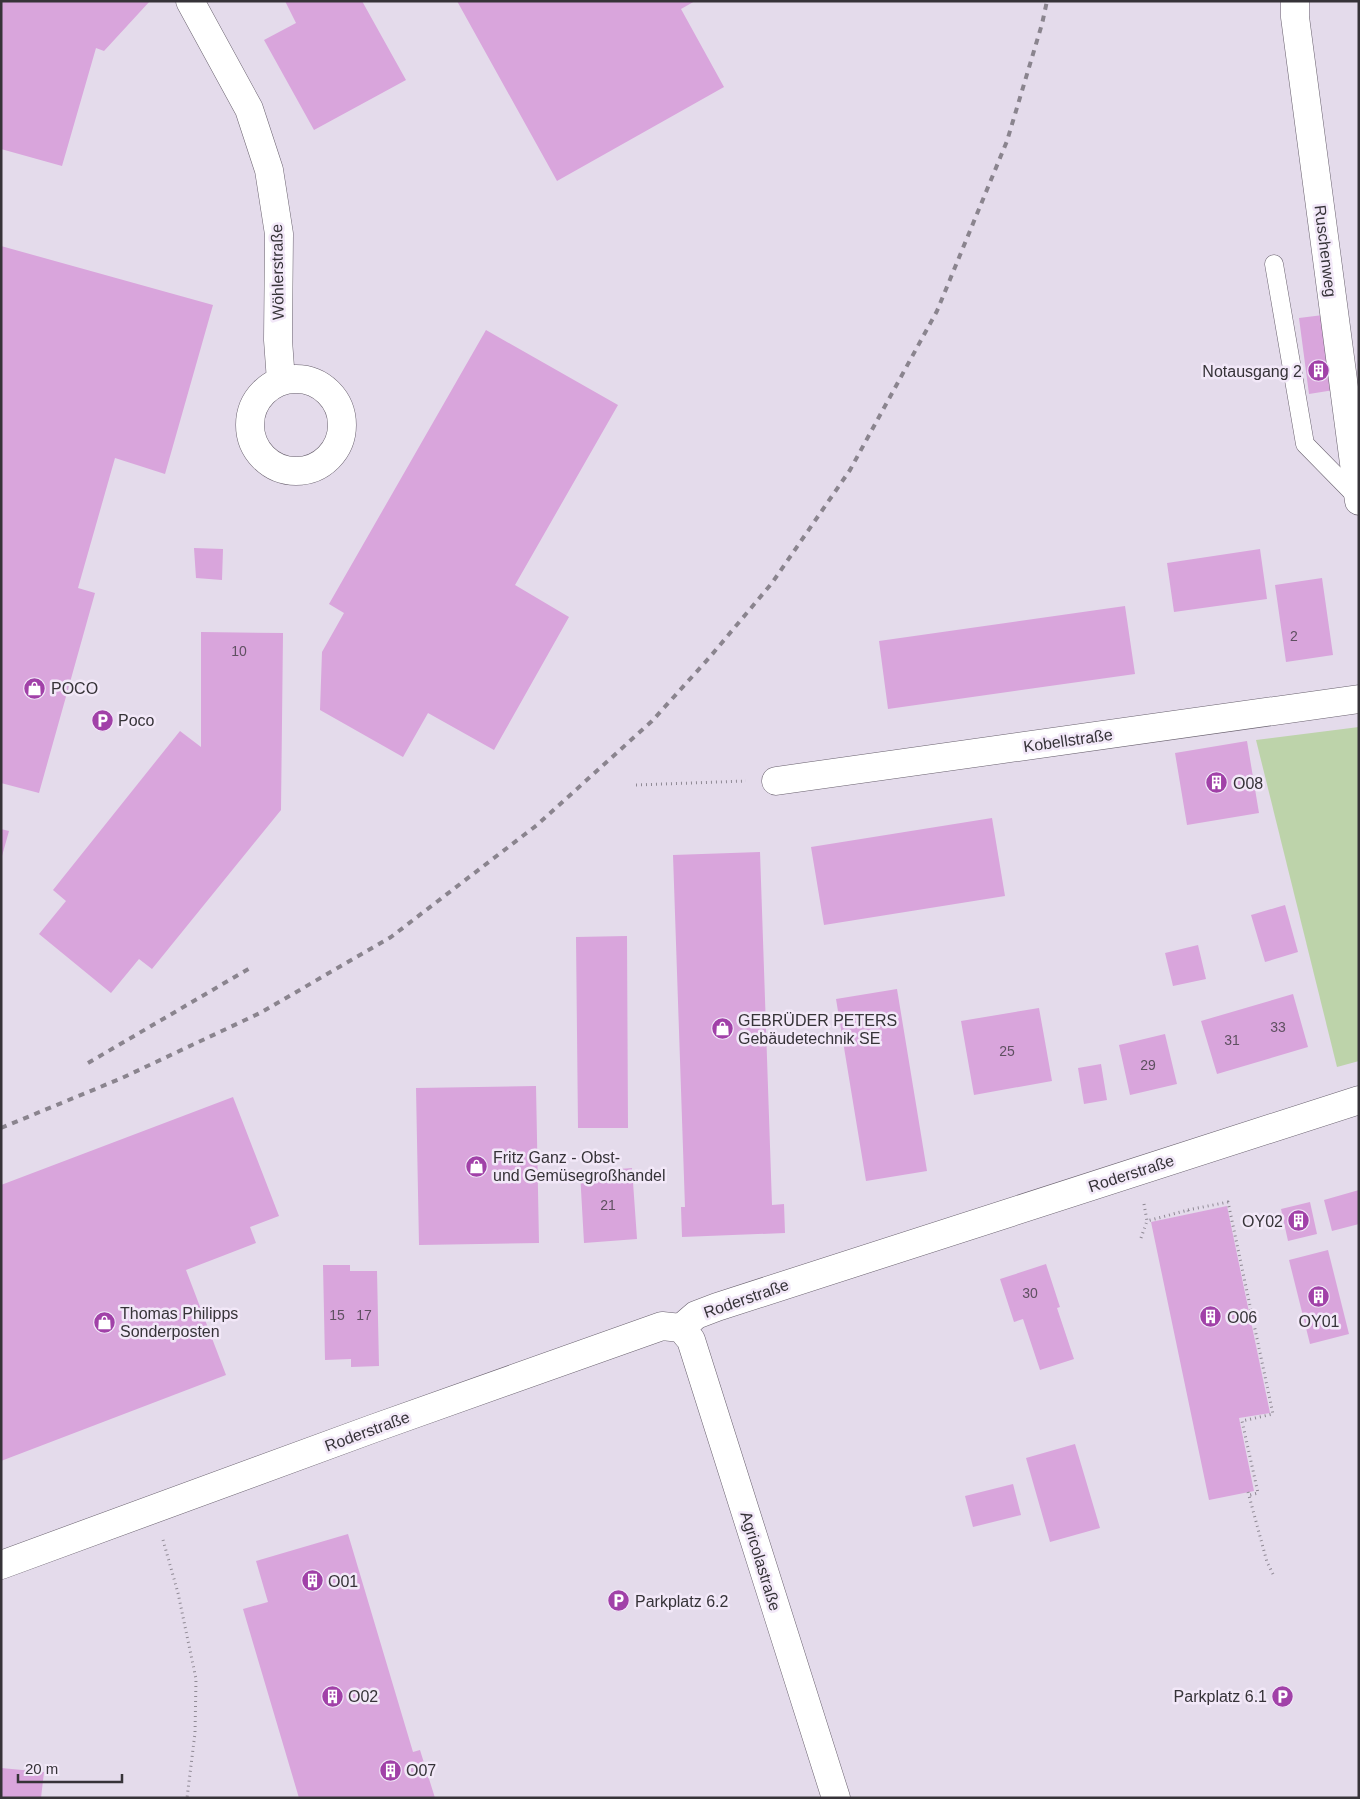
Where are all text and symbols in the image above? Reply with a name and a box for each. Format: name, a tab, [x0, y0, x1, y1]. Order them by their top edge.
street label: Ruschenweg	[1311, 204, 1340, 298]
street label: Wöhlerstraße	[268, 224, 287, 320]
building icon: Notausgang 2	[1306, 359, 1330, 383]
place label: Notausgang 2	[1202, 363, 1302, 380]
house number: 2	[1290, 628, 1298, 644]
house number: 10	[231, 643, 247, 659]
shop icon: POCO	[23, 676, 47, 700]
place label: POCO	[51, 680, 98, 697]
parking icon: Poco	[90, 708, 114, 732]
place label: Poco	[118, 712, 155, 729]
street label: Kobellstraße	[1022, 726, 1114, 755]
building icon: O08	[1205, 771, 1229, 795]
place label: O08	[1233, 775, 1263, 792]
place label: GEBRÜDER PETERS Gebäudetechnik SE	[738, 1012, 897, 1047]
shop icon: GEBRÜDER PETERS Gebäudetechnik SE	[710, 1017, 734, 1041]
house number: 33	[1270, 1019, 1286, 1035]
house number: 31	[1224, 1032, 1240, 1048]
house number: 25	[999, 1043, 1015, 1059]
house number: 29	[1140, 1057, 1156, 1073]
place label: Fritz Ganz - Obst- und Gemüsegroßhandel	[493, 1149, 666, 1184]
street label: Roderstraße	[1086, 1152, 1176, 1195]
shop icon: Fritz Ganz - Obst- und Gemüsegroßhandel	[465, 1154, 489, 1178]
house number: 21	[600, 1197, 616, 1213]
building icon: OY02	[1287, 1209, 1311, 1233]
place label: OY02	[1242, 1213, 1283, 1230]
street label: Roderstraße	[701, 1276, 791, 1321]
house number: 30	[1022, 1285, 1038, 1301]
building icon: OY01	[1307, 1285, 1331, 1309]
place label: Thomas Philipps Sonderposten	[120, 1305, 238, 1340]
building icon: O06	[1199, 1305, 1223, 1329]
house number: 15	[329, 1307, 345, 1323]
house number: 17	[356, 1307, 372, 1323]
place label: O06	[1227, 1309, 1257, 1326]
shop icon: Thomas Philipps Sonderposten	[92, 1310, 116, 1334]
place label: OY01	[1299, 1313, 1340, 1330]
street label: Roderstraße	[322, 1408, 412, 1455]
street label: Agricolastraße	[737, 1509, 784, 1613]
building icon: O01	[300, 1569, 324, 1593]
place label: O01	[328, 1573, 358, 1590]
parking icon: Parkplatz 6.2	[607, 1589, 631, 1613]
place label: Parkplatz 6.2	[635, 1593, 728, 1610]
building icon: O02	[320, 1684, 344, 1708]
parking icon: Parkplatz 6.1	[1271, 1684, 1295, 1708]
place label: O02	[348, 1688, 378, 1705]
place label: Parkplatz 6.1	[1174, 1688, 1267, 1705]
scale bar	[18, 1752, 121, 1784]
building icon: O07	[378, 1758, 402, 1782]
text: 20 m	[25, 1760, 58, 1777]
place label: O07	[406, 1762, 436, 1779]

